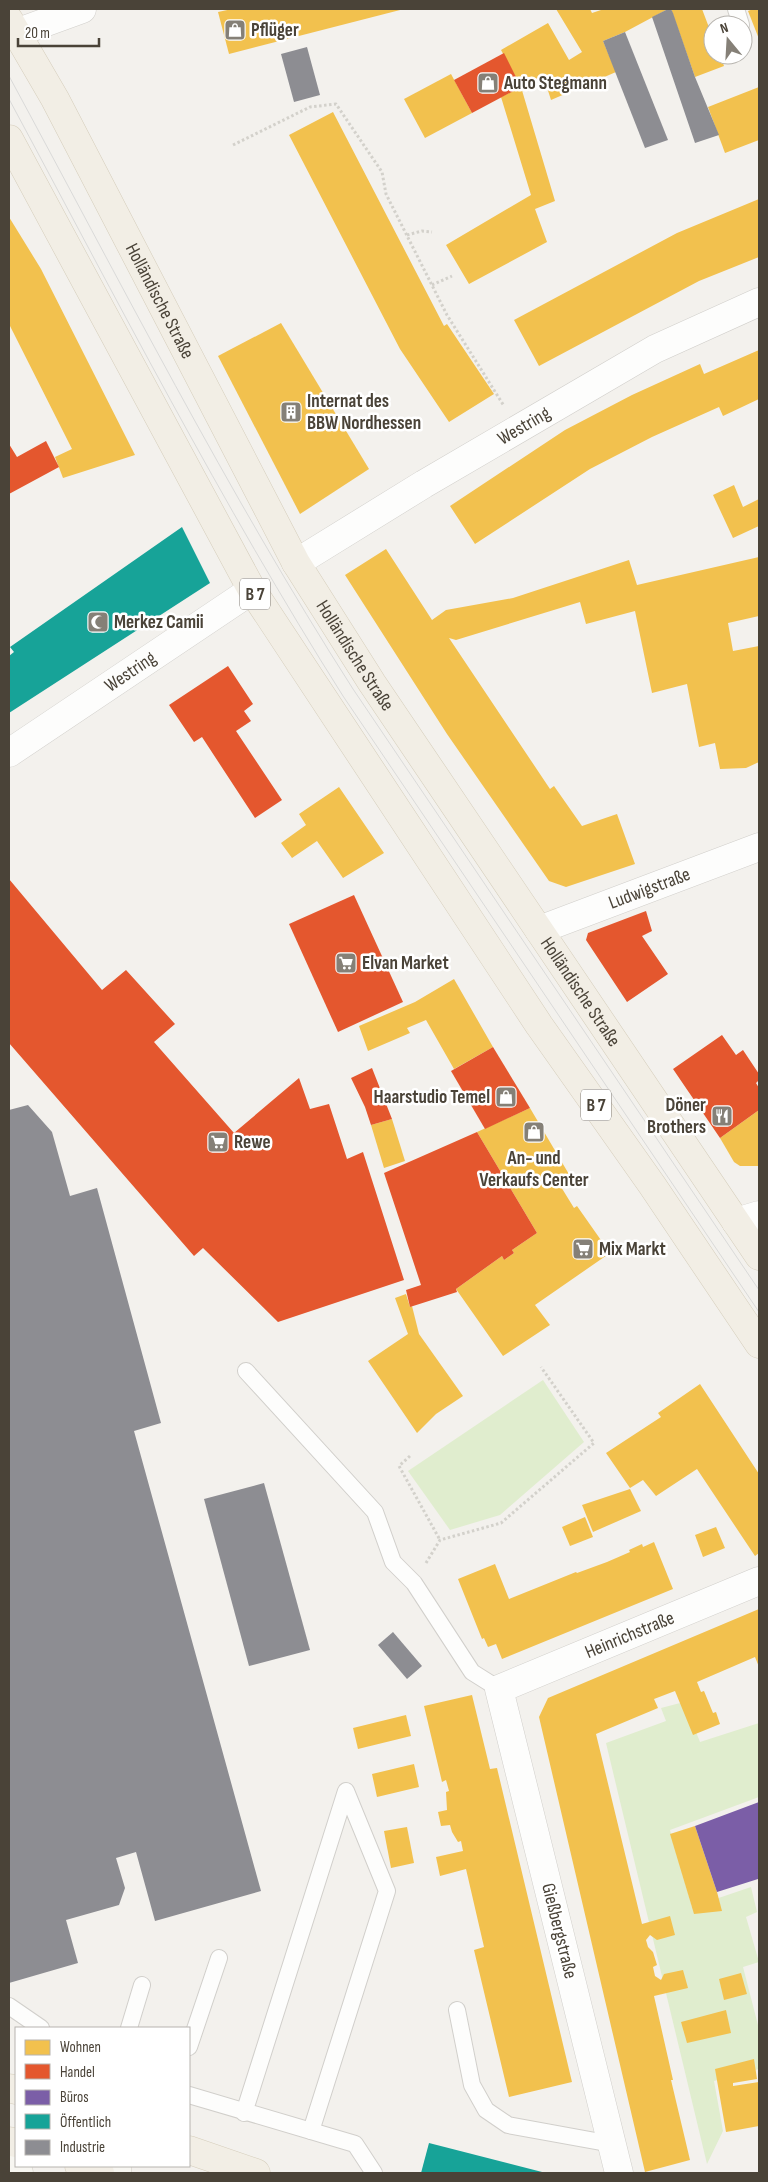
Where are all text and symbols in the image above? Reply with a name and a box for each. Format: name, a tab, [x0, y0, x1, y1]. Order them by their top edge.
scale bar	[18, 15, 99, 47]
north arrow	[703, 15, 753, 65]
shop icon: Pflüger	[223, 18, 247, 42]
place label: Pflüger	[251, 19, 299, 42]
text: N	[718, 19, 730, 37]
text: 20 m	[25, 24, 50, 43]
shop icon: Auto Stegmann	[476, 71, 500, 95]
place label: Auto Stegmann	[503, 72, 607, 95]
street label: Holländische Straße	[120, 239, 199, 363]
place label: Internat des BBW Nordhessen	[307, 390, 421, 435]
building icon: Internat des BBW Nordhessen	[279, 400, 303, 424]
street label: Westring	[493, 401, 555, 450]
road number: B 7	[240, 578, 270, 610]
street label: Holländische Straße	[311, 596, 399, 715]
mosque icon: Merkez Camii	[86, 610, 110, 634]
place label: Merkez Camii	[114, 611, 204, 634]
street label: Westring	[100, 646, 161, 697]
street label: Ludwigstraße	[605, 863, 693, 914]
street label: Holländische Straße	[536, 933, 626, 1051]
supermarket icon: Elvan Market	[334, 951, 358, 975]
place label: Elvan Market	[362, 952, 449, 975]
shop icon: Haarstudio Temel	[494, 1085, 518, 1109]
place label: Haarstudio Temel	[374, 1086, 490, 1109]
road number: B 7	[581, 1090, 611, 1120]
place label: Döner Brothers	[647, 1094, 706, 1139]
restaurant icon: Döner Brothers	[710, 1104, 734, 1128]
shop icon: An- und Verkaufs Center	[522, 1120, 546, 1144]
supermarket icon: Rewe	[206, 1130, 230, 1154]
place label: Rewe	[234, 1131, 271, 1154]
place label: An- und Verkaufs Center	[479, 1147, 589, 1192]
supermarket icon: Mix Markt	[571, 1237, 595, 1261]
place label: Mix Markt	[599, 1238, 666, 1261]
street label: Heinrichstraße	[582, 1606, 678, 1664]
street label: Gießbergstraße	[536, 1881, 582, 1981]
legend	[15, 2027, 190, 2167]
text: Wohnen	[60, 2038, 101, 2057]
text: Handel	[60, 2063, 95, 2082]
text: Büros	[60, 2088, 89, 2107]
text: Öffentlich	[60, 2113, 111, 2132]
text: Industrie	[60, 2138, 105, 2157]

